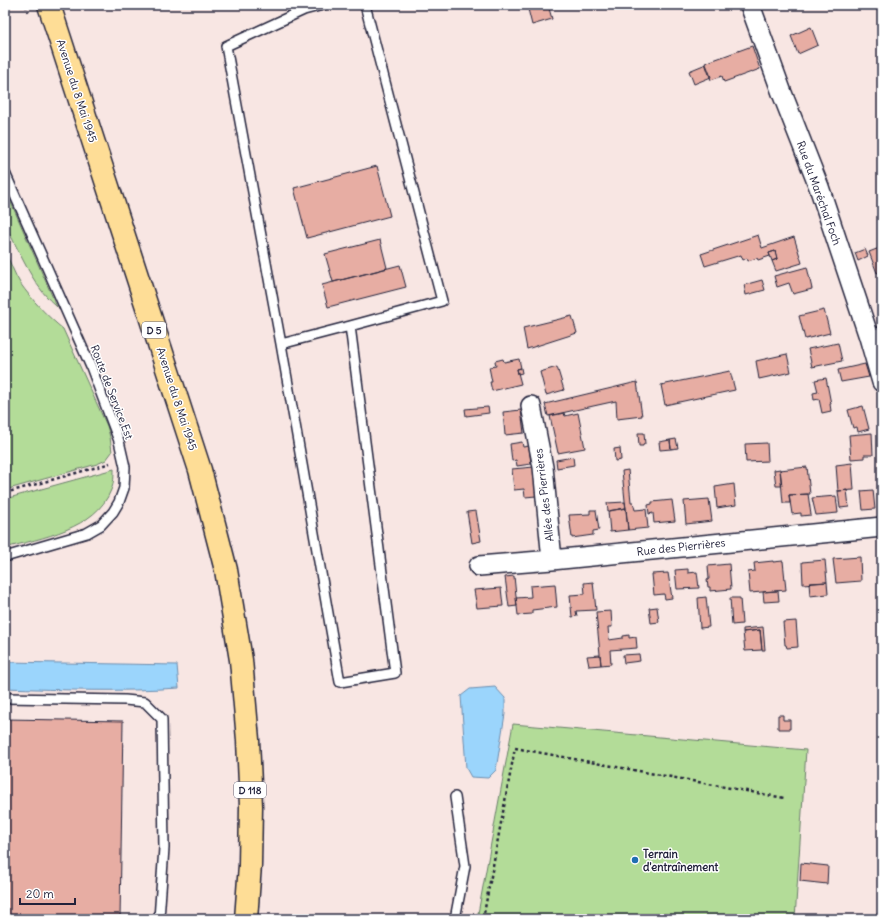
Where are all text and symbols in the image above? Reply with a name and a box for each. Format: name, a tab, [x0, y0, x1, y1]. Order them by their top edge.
street label: Avenue du 8 Mai 1945	[54, 38, 100, 144]
street label: Rue du Maréchal Foch	[794, 139, 844, 247]
road number: D 5	[142, 322, 166, 338]
street label: Route de Service Est	[88, 343, 137, 441]
street label: Avenue du 8 Mai 1945	[154, 346, 200, 452]
street label: Allée des Pierrières	[531, 448, 557, 542]
street label: Rue des Pierrières	[636, 535, 726, 559]
road number: D 118	[234, 782, 266, 798]
place label: Terrain d'entraînement	[643, 847, 718, 874]
marker: Terrain d'entraînement	[630, 855, 640, 865]
scale bar	[20, 880, 75, 906]
text: 20 m	[26, 886, 54, 901]

